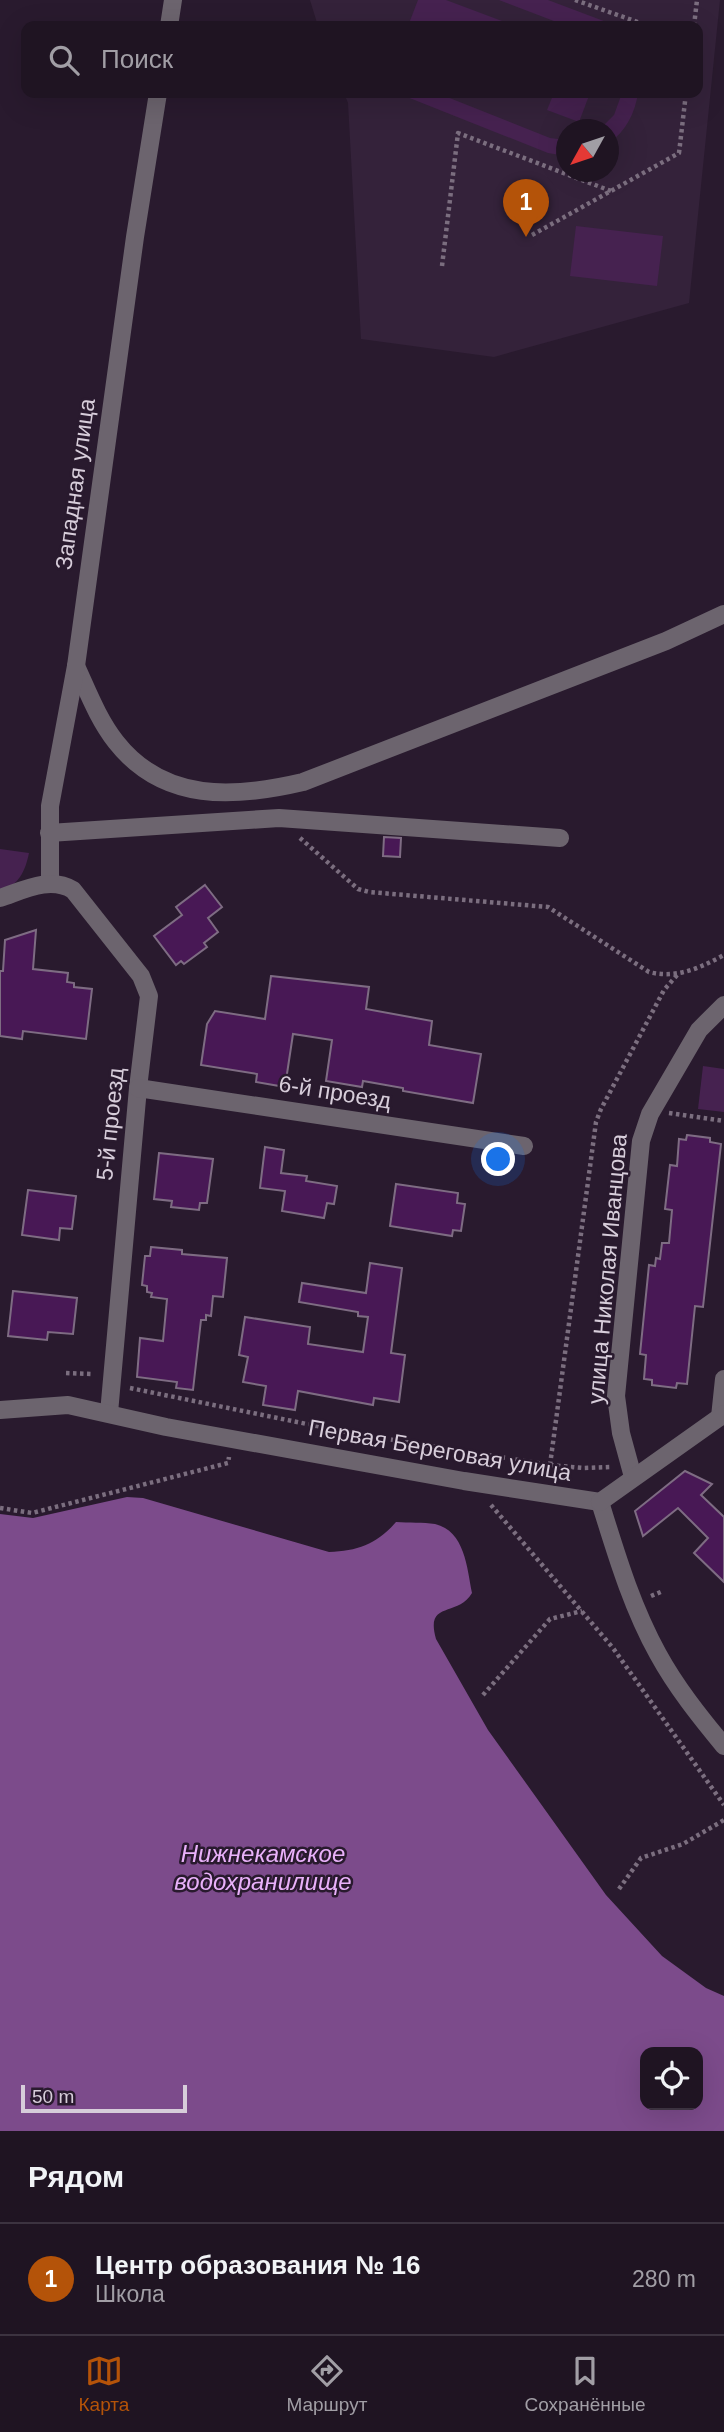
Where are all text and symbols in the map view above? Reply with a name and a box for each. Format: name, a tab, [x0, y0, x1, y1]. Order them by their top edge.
search box	[21, 21, 703, 98]
icon: search	[45, 41, 83, 79]
text: Поиск	[101, 44, 173, 74]
north arrow	[556, 119, 619, 182]
pin: 1	[503, 179, 549, 237]
street label: Западная улица	[50, 396, 100, 571]
street label: 5-й проезд	[91, 1066, 129, 1182]
street label: 6-й проезд	[277, 1070, 394, 1114]
street label: улица Николая Иванцова	[582, 1133, 632, 1405]
your location	[481, 1142, 515, 1176]
street label: Первая Береговая улица	[306, 1414, 574, 1486]
water label: Нижнекамское водохранилище	[174, 1840, 352, 1895]
map controls	[640, 2047, 703, 2110]
button: locate	[640, 2047, 703, 2110]
scale bar	[21, 2082, 187, 2114]
text: 50 m	[32, 2086, 74, 2107]
text: Рядом	[28, 2160, 124, 2193]
text: Центр образования № 16	[95, 2250, 420, 2280]
text: 1	[45, 2266, 57, 2292]
text: 280 m	[632, 2266, 696, 2292]
text: Школа	[95, 2281, 165, 2307]
tab: Карта	[79, 2352, 129, 2416]
tab: Маршрут	[286, 2352, 367, 2416]
tab: Сохранённые	[524, 2352, 645, 2416]

